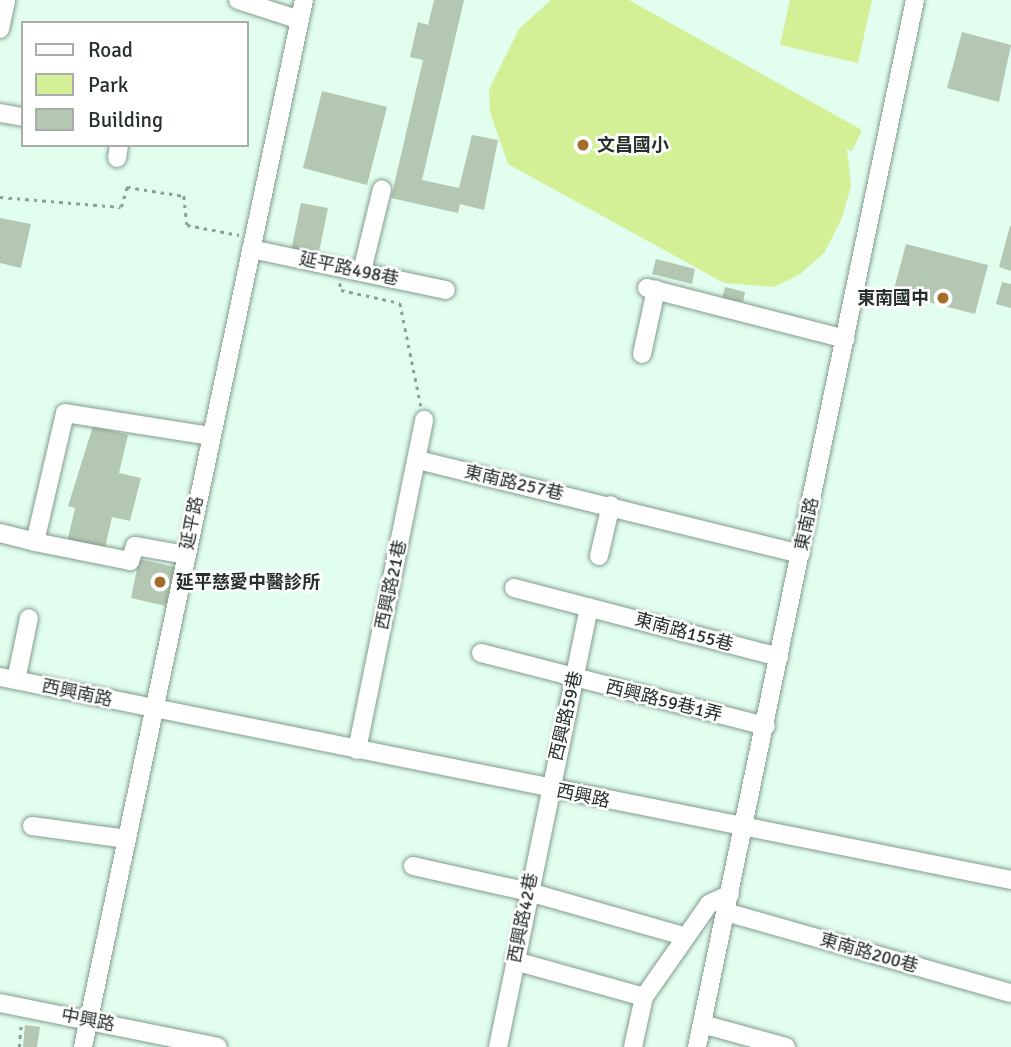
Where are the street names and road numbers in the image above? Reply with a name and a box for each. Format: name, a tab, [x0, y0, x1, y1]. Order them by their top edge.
street label: 延平路498巷	[297, 248, 401, 290]
street label: 東南路257巷	[462, 461, 566, 505]
street label: 延平路	[176, 494, 208, 552]
street label: 東南路	[791, 495, 823, 553]
street label: 西興路21巷	[371, 538, 411, 632]
street label: 東南路155巷	[632, 608, 736, 656]
street label: 西興路59巷	[545, 669, 587, 763]
street label: 西興南路	[40, 675, 114, 711]
street label: 西興路59巷1弄	[604, 676, 724, 726]
street label: 西興路	[554, 780, 612, 812]
street label: 西興路42巷	[504, 871, 542, 965]
street label: 東南路200巷	[817, 929, 921, 977]
street label: 中興路	[59, 1004, 117, 1036]

